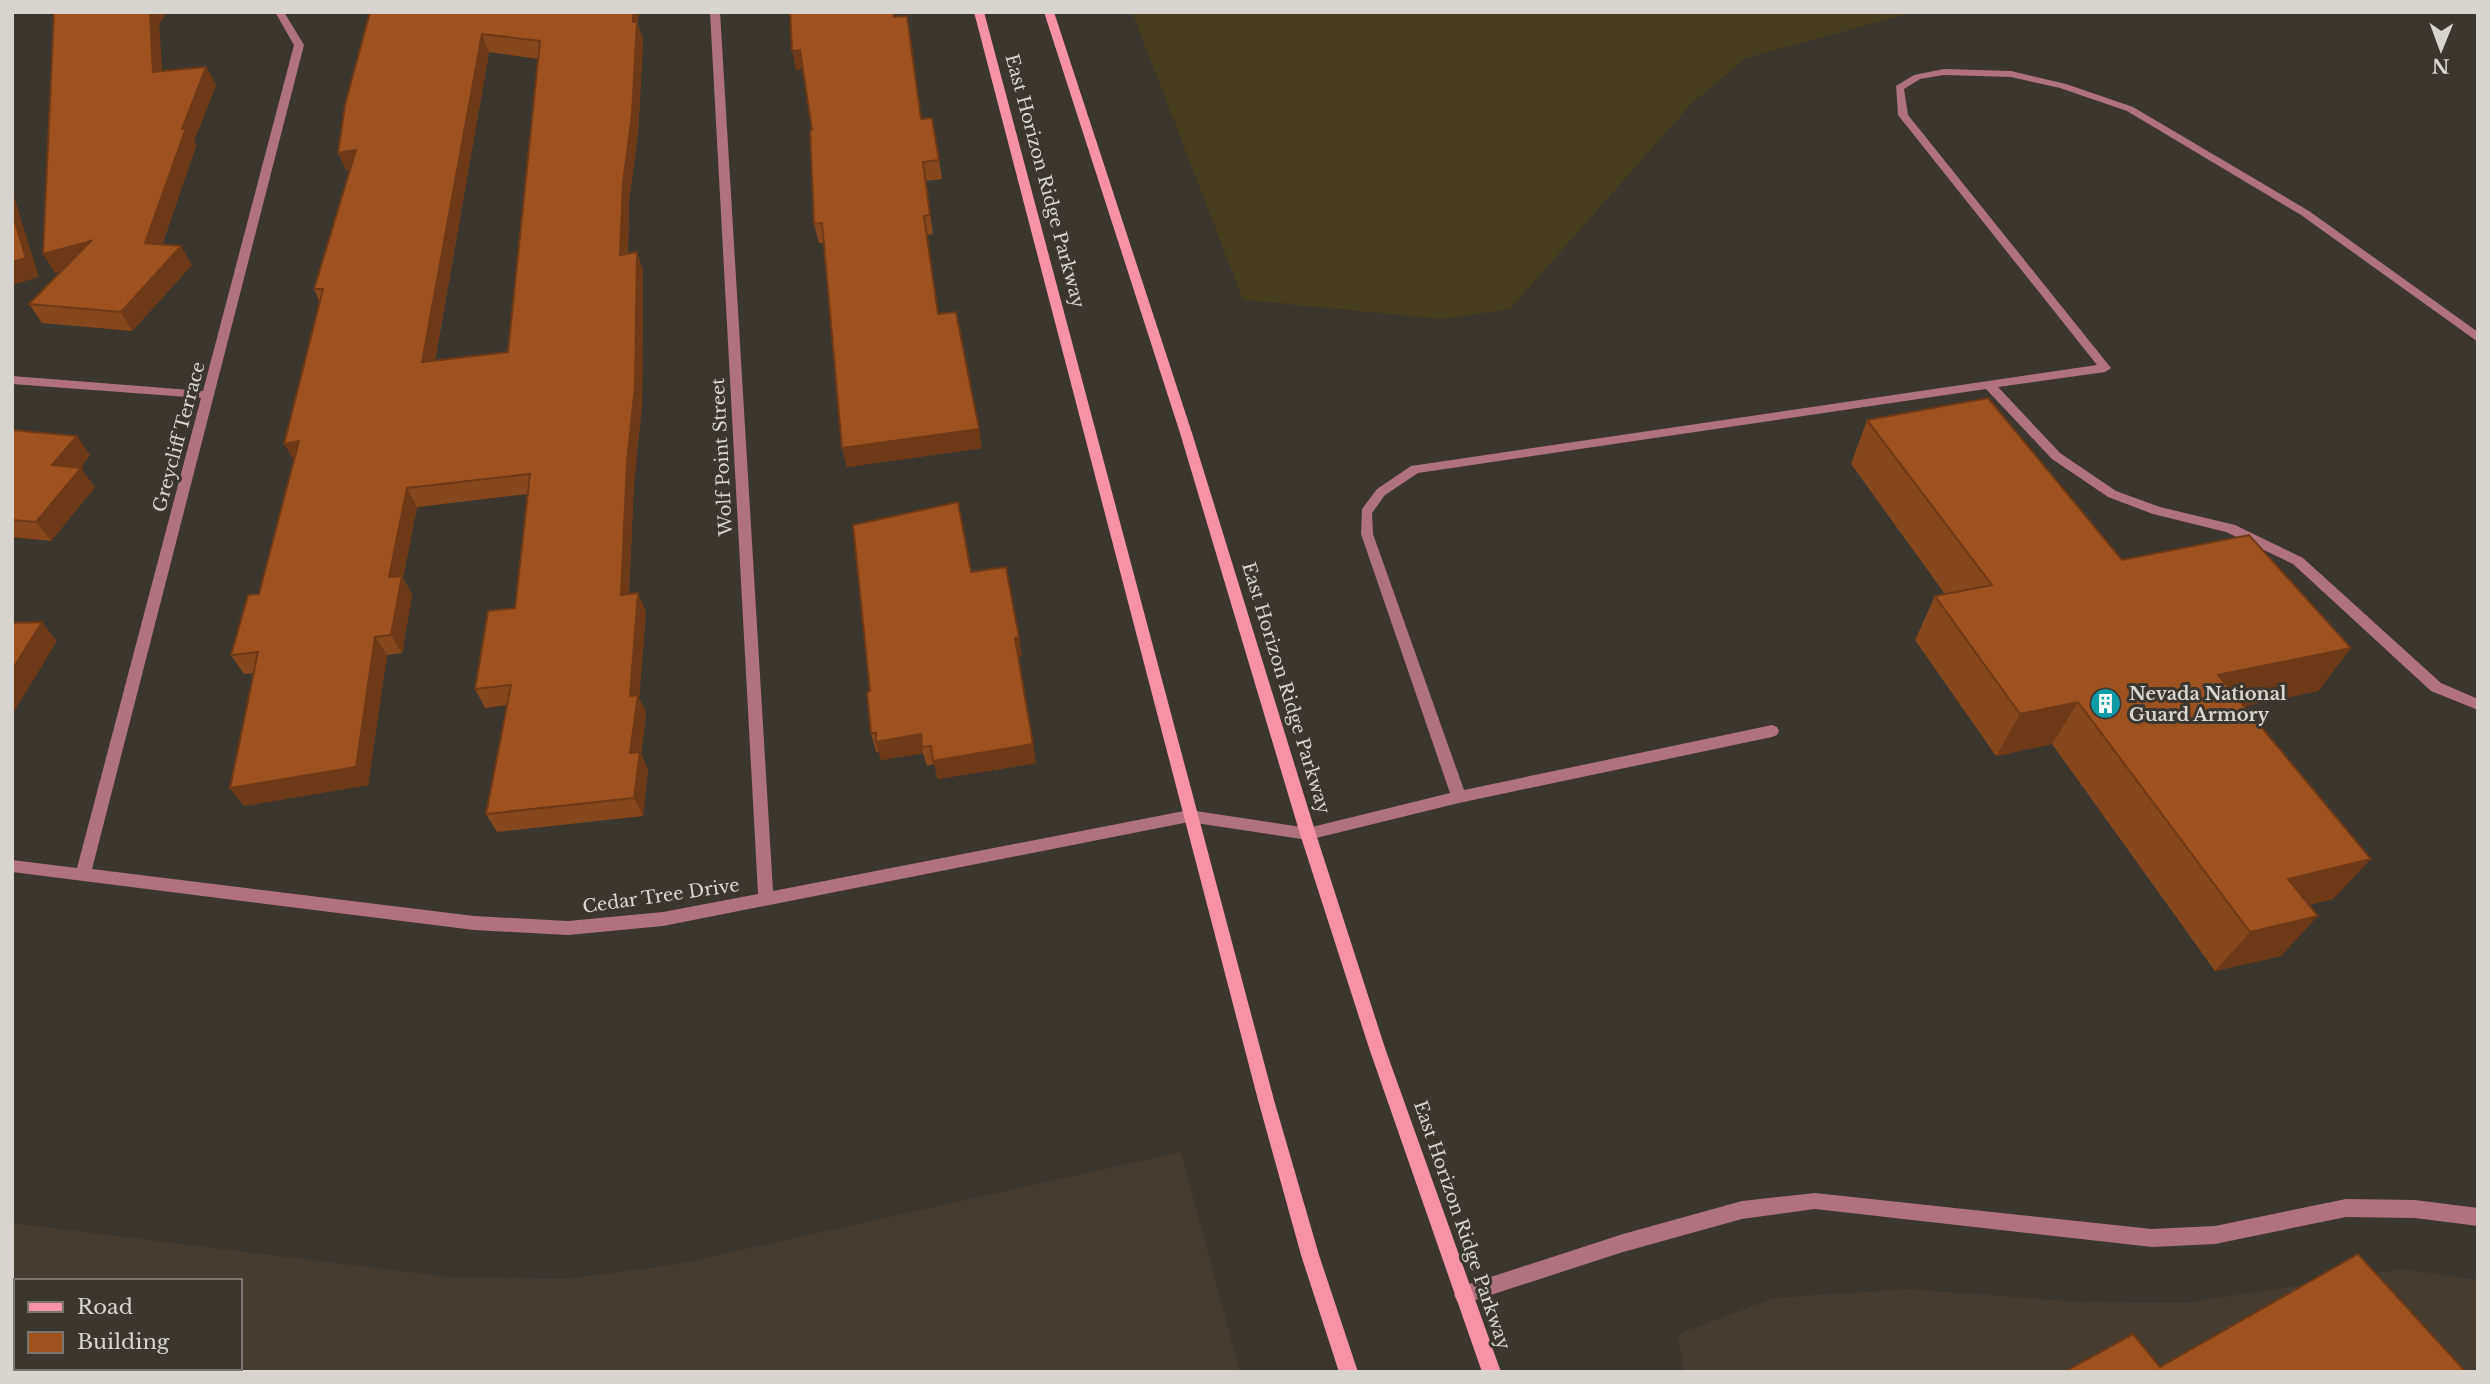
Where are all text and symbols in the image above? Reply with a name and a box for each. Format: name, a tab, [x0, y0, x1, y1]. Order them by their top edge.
north arrow	[2406, 14, 2476, 84]
street label: East Horizon Ridge Parkway	[1000, 52, 1090, 311]
text: N	[2431, 54, 2450, 77]
street label: Greycliff Terrace	[148, 359, 210, 515]
street label: Wolf Point Street	[707, 377, 737, 538]
street label: East Horizon Ridge Parkway	[1237, 560, 1335, 817]
place label: Nevada National Guard Armory	[2129, 683, 2287, 726]
building icon: Nevada National Guard Armory	[2089, 687, 2123, 721]
street label: Cedar Tree Drive	[581, 874, 741, 918]
street label: East Horizon Ridge Parkway	[1409, 1098, 1515, 1353]
legend	[14, 1279, 242, 1370]
text: Road	[77, 1294, 133, 1320]
text: Building	[77, 1329, 170, 1355]

